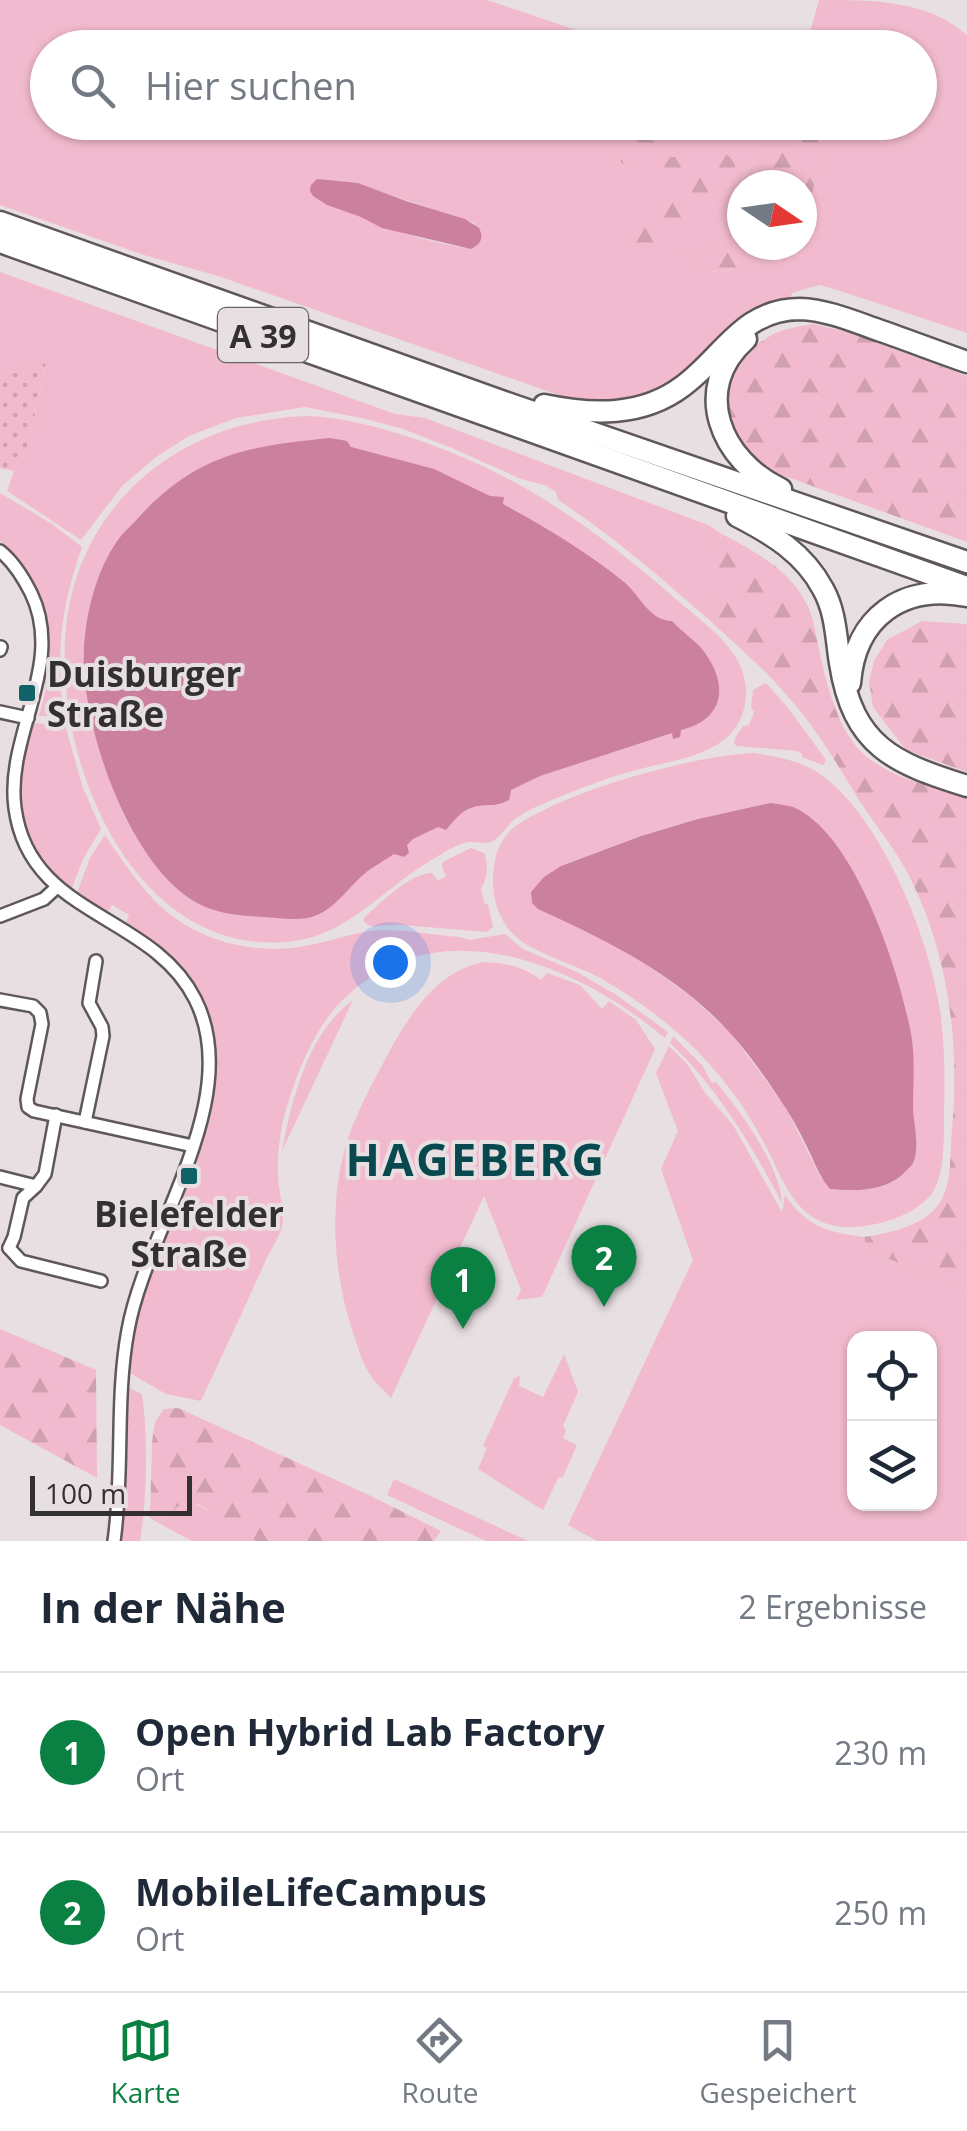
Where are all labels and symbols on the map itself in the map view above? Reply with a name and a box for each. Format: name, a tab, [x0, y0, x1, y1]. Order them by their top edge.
north arrow	[727, 170, 817, 260]
road number: A 39	[218, 308, 308, 362]
place label: Duisburger Straße	[47, 650, 241, 737]
marker: Duisburger Straße	[16, 682, 38, 704]
your location	[365, 937, 416, 988]
district label: HAGEBERG	[346, 1128, 607, 1189]
marker: Bielefelder Straße	[178, 1165, 200, 1187]
place label: Bielefelder Straße	[94, 1190, 284, 1277]
pin: 2	[572, 1224, 636, 1307]
pin: 1	[430, 1246, 496, 1329]
scale bar	[30, 1471, 192, 1516]

